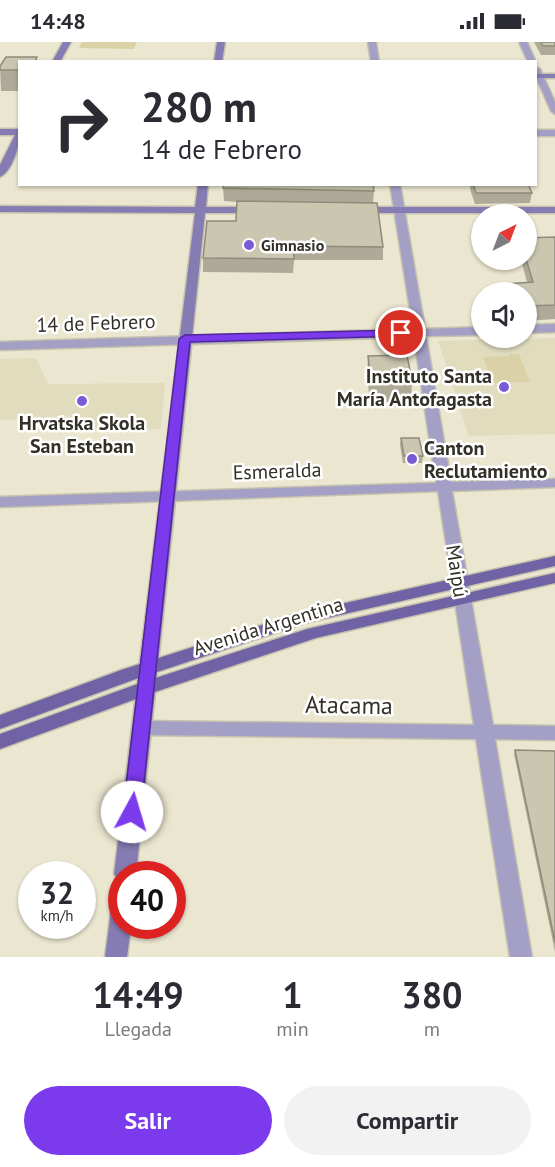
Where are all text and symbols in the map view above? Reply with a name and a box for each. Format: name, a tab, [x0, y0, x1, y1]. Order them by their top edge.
text: 14:48	[30, 7, 86, 35]
text: 280 m	[141, 79, 257, 134]
icon: right	[42, 84, 120, 162]
text: 14 de Febrero	[141, 132, 302, 166]
north arrow	[471, 204, 537, 270]
map controls	[471, 204, 537, 348]
place label: Gimnasio	[261, 235, 325, 255]
marker: Gimnasio	[242, 238, 256, 252]
button: sound	[471, 282, 537, 348]
pin	[375, 307, 426, 358]
street label: 14 de Febrero	[36, 308, 156, 338]
icon: arrive	[384, 316, 417, 349]
place label: Instituto Santa María Antofagasta	[337, 363, 492, 412]
marker: Instituto Santa María Antofagasta	[497, 380, 511, 394]
marker: Hrvatska Skola San Esteban	[75, 394, 89, 408]
place label: Hrvatska Skola San Esteban	[19, 410, 145, 459]
place label: Canton Reclutamiento	[424, 435, 548, 484]
marker: Canton Reclutamiento	[405, 452, 419, 466]
street label: Esmeralda	[232, 456, 322, 486]
street label: Maipú	[440, 543, 474, 599]
street label: Avenida Argentina	[190, 591, 346, 661]
street label: Atacama	[305, 689, 393, 721]
position arrow	[100, 780, 164, 844]
speed limit sign: 40	[108, 861, 186, 939]
text: 32	[40, 873, 74, 912]
text: km/h	[41, 906, 73, 925]
text: 14:49	[92, 971, 184, 1018]
text: 1	[282, 971, 303, 1018]
text: 380	[401, 971, 463, 1018]
text: Llegada	[104, 1016, 172, 1042]
text: min	[276, 1016, 309, 1042]
text: m	[424, 1016, 440, 1042]
button: Salir	[24, 1086, 272, 1155]
button: Compartir	[284, 1086, 531, 1155]

